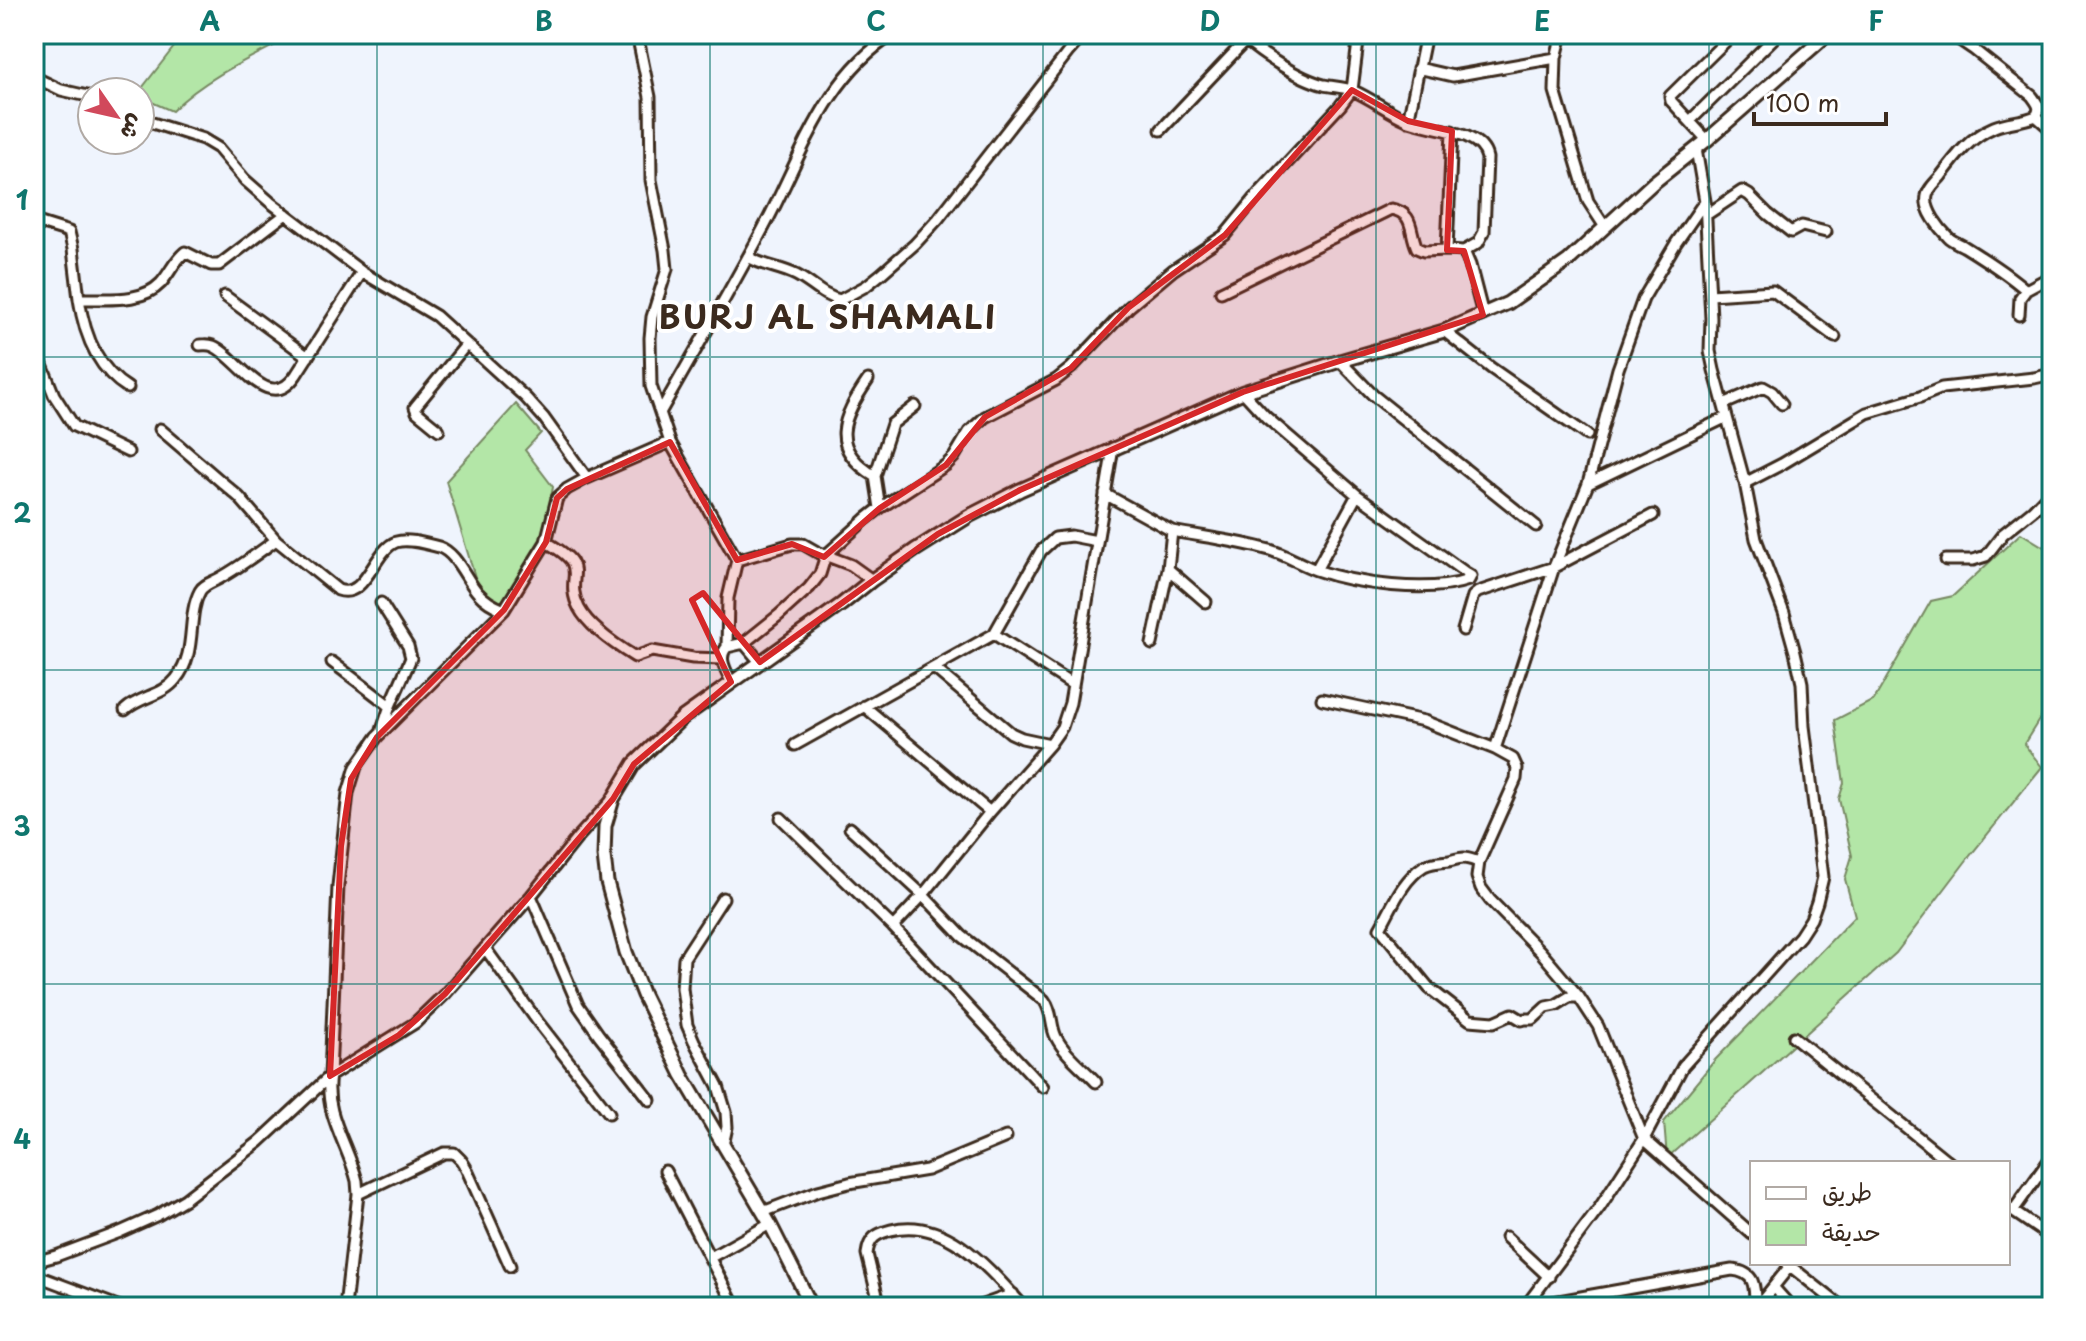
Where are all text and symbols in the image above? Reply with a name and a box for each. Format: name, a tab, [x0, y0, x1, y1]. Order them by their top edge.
text: A	[200, 1, 220, 40]
text: B	[535, 1, 553, 40]
text: C	[866, 1, 886, 40]
text: D	[1200, 1, 1220, 40]
text: E	[1534, 1, 1550, 40]
text: F	[1868, 1, 1884, 40]
north arrow	[76, 76, 156, 156]
scale bar	[1754, 76, 1886, 126]
text: 100 m	[1766, 84, 1839, 120]
text: ش	[113, 109, 154, 147]
text: 1	[16, 180, 28, 219]
district label: BURJ AL SHAMALI	[659, 292, 997, 340]
text: 2	[13, 493, 31, 532]
text: 3	[13, 806, 31, 845]
text: 4	[13, 1119, 31, 1158]
legend	[1750, 1161, 2010, 1265]
text: طريق	[1822, 1173, 1872, 1209]
text: حديقة	[1822, 1213, 1881, 1249]

